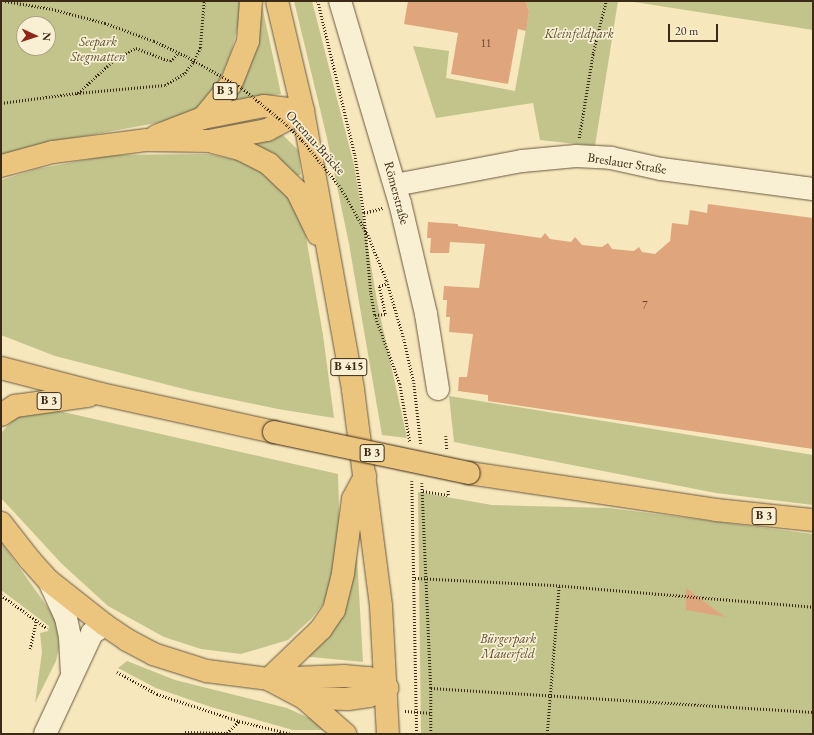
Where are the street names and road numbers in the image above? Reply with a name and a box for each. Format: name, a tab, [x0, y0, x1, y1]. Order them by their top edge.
road number: B 3	[212, 81, 238, 101]
street label: Ortenau-Brücke	[282, 108, 348, 178]
street label: Breslauer Straße	[586, 150, 668, 178]
street label: Römerstraße	[380, 160, 412, 226]
road number: B 415	[330, 357, 368, 377]
road number: B 3	[36, 391, 62, 411]
road number: B 3	[359, 443, 385, 463]
road number: B 3	[751, 506, 777, 526]

